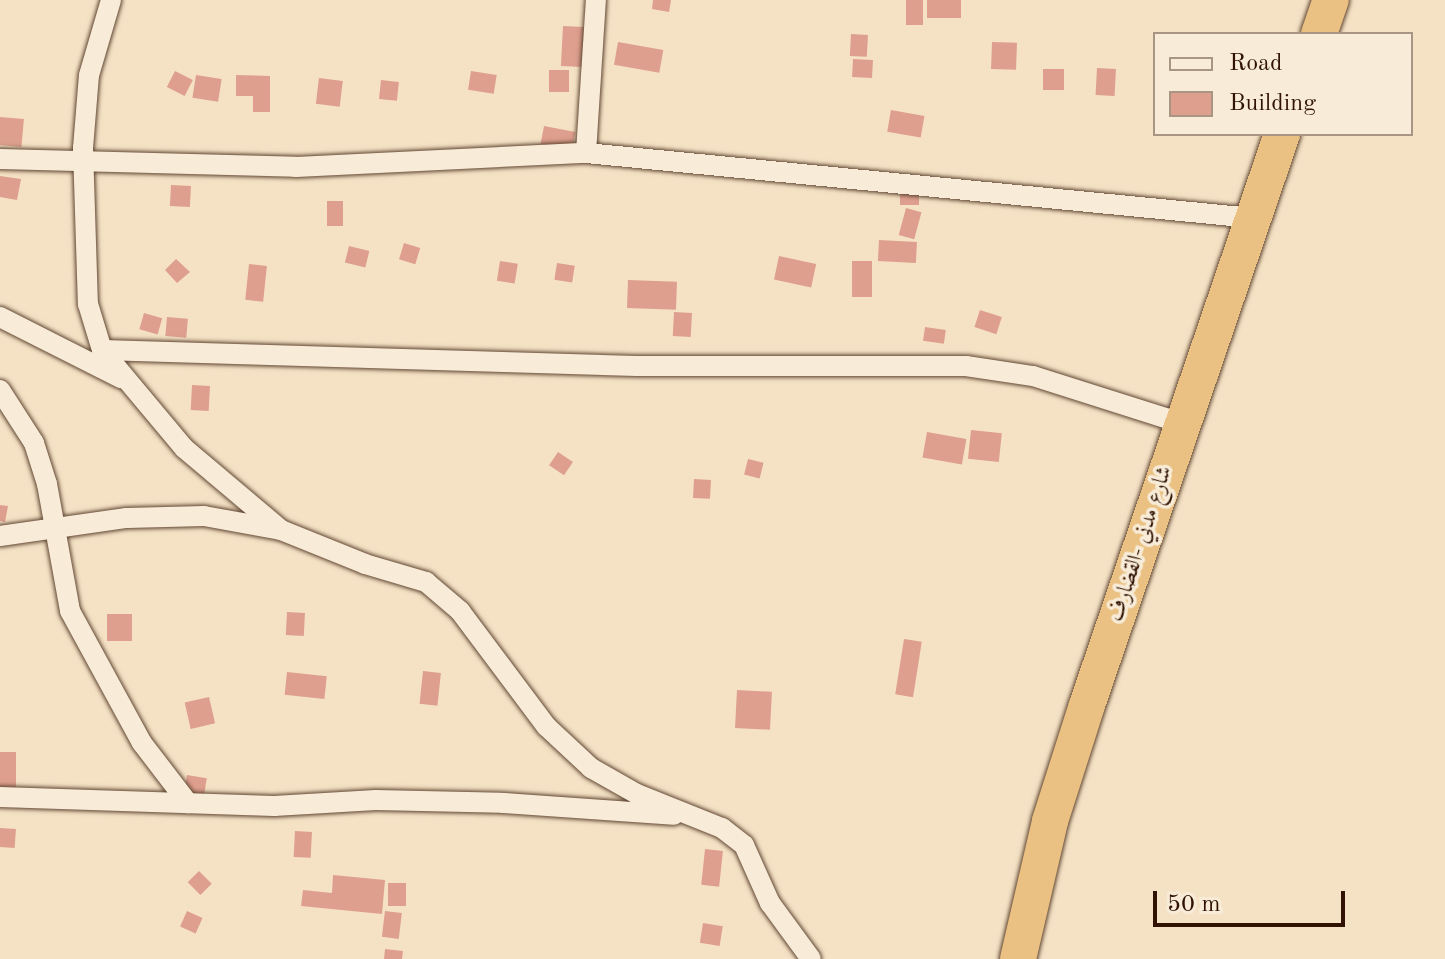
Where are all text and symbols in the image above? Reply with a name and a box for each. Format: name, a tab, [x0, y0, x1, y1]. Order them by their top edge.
legend	[1153, 32, 1413, 136]
text: Road	[1229, 52, 1282, 76]
text: Building	[1229, 92, 1316, 116]
street label: شارع مدني -القضارف	[1103, 463, 1179, 625]
scale bar	[1157, 875, 1349, 925]
text: 50 m	[1167, 893, 1221, 917]

